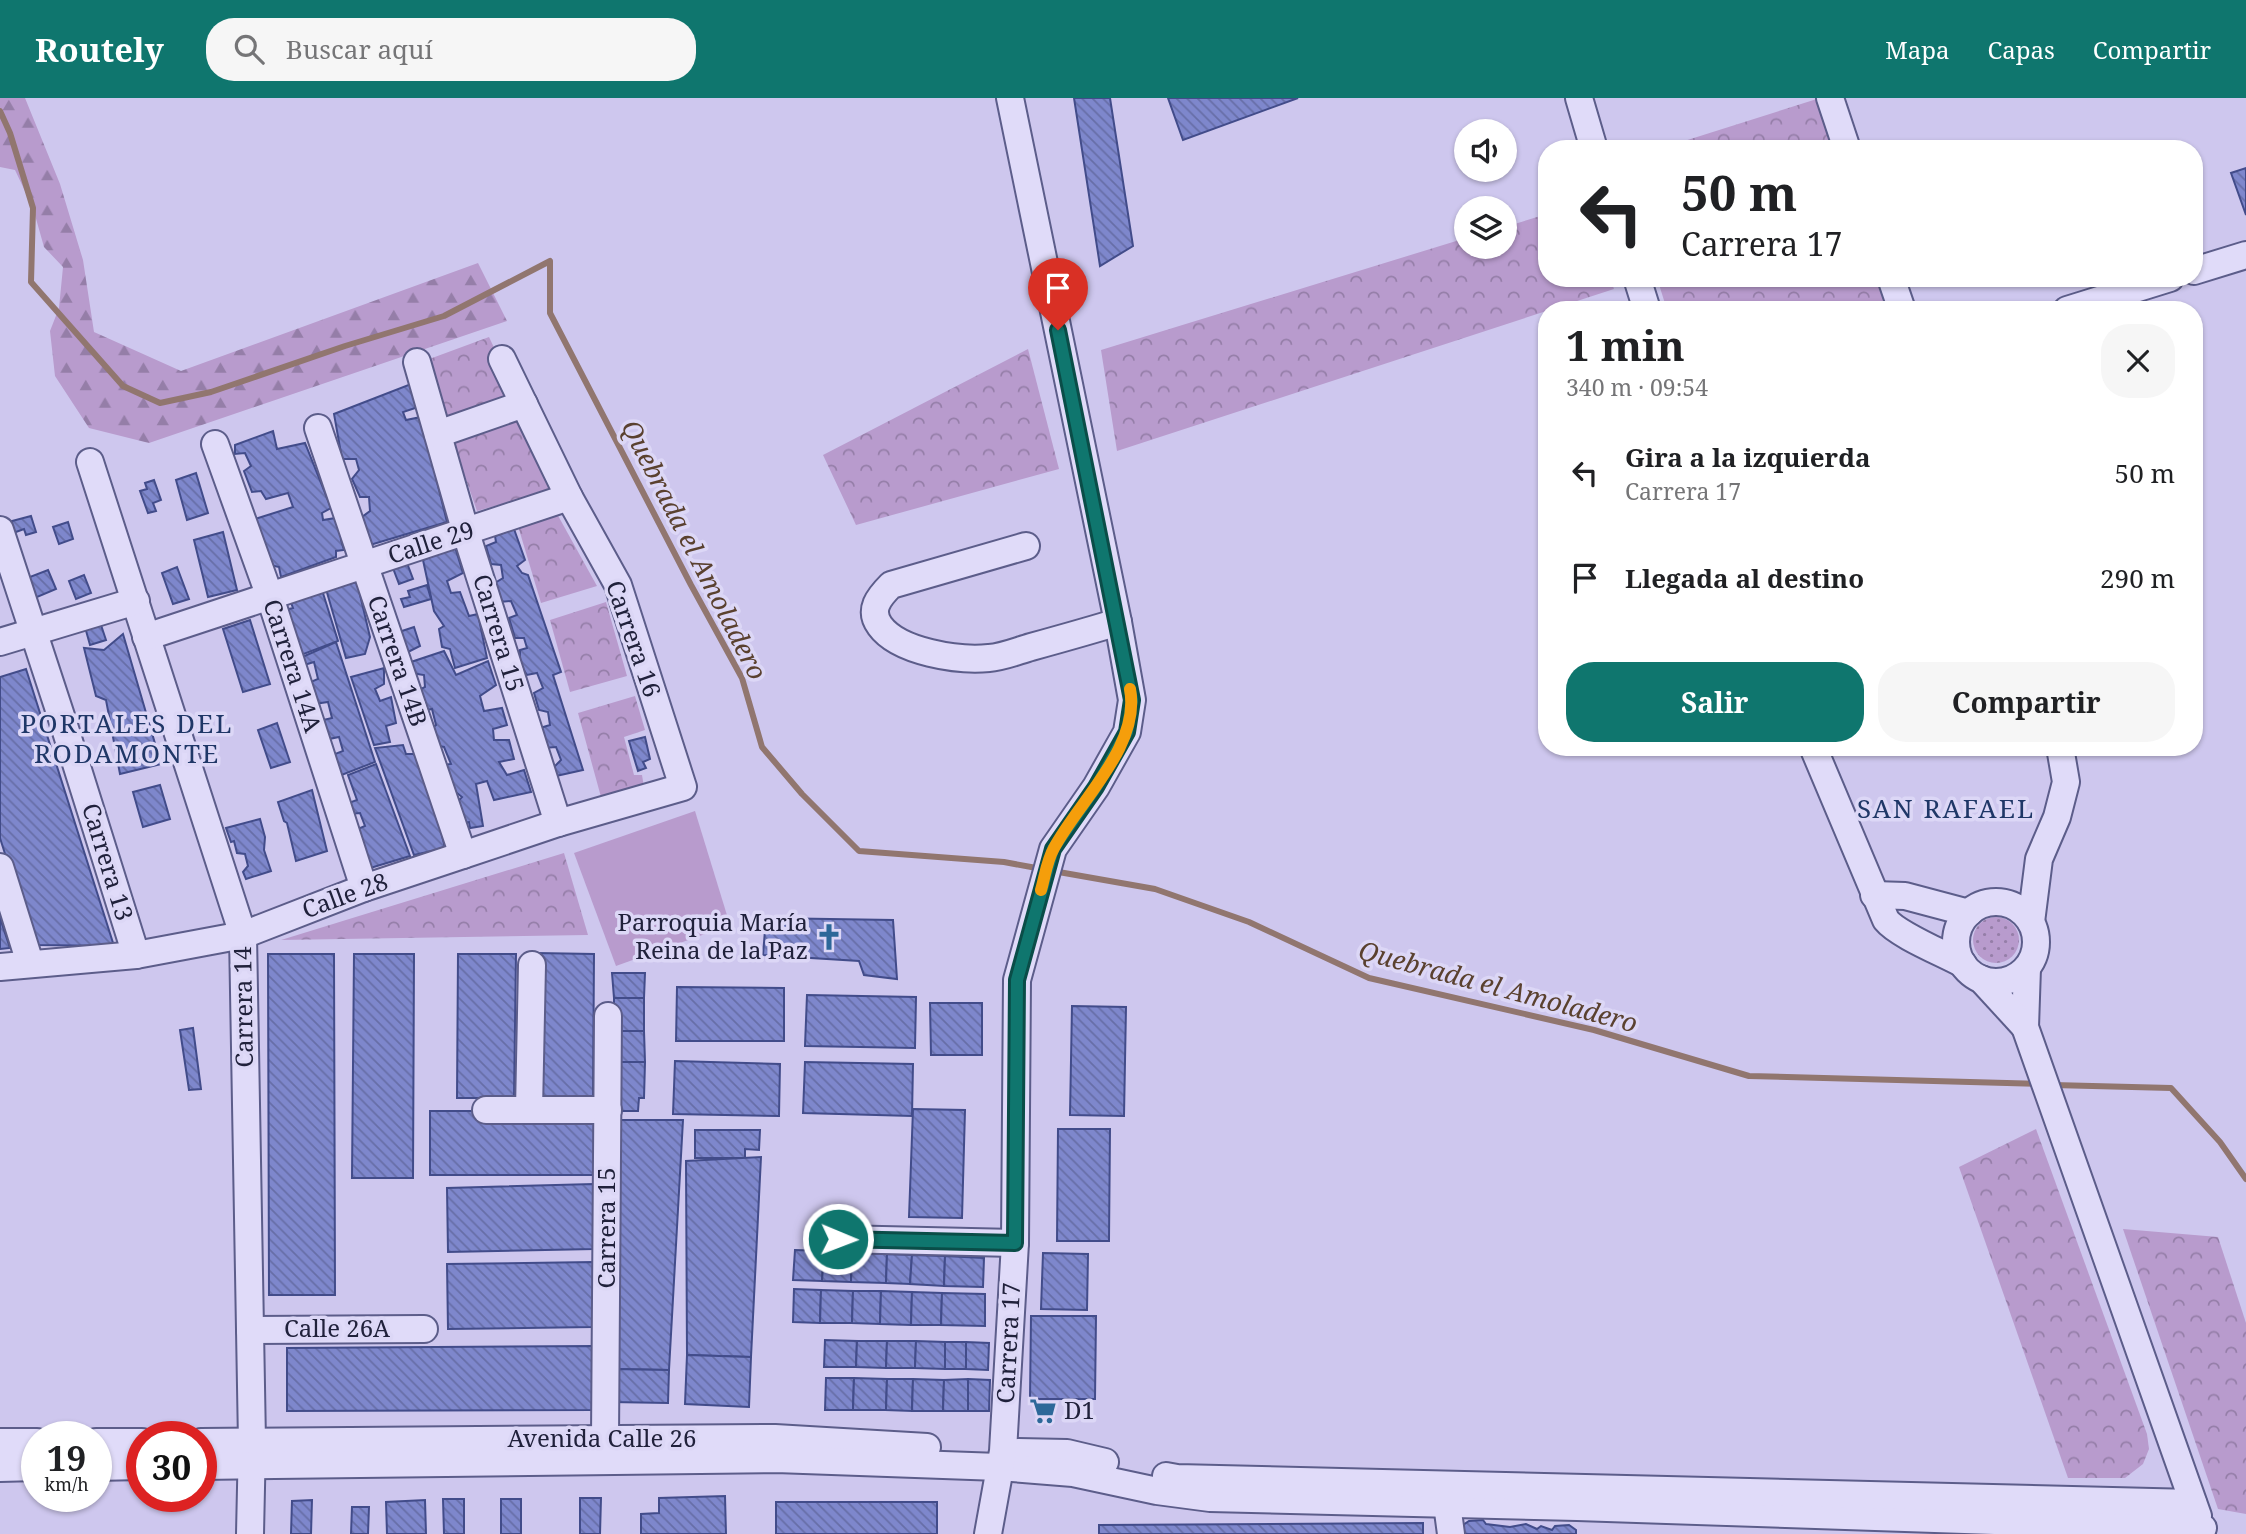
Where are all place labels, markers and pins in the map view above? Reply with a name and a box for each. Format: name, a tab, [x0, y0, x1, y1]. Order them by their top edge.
pin	[1028, 258, 1088, 330]
place label: Parroquia María Reina de la Paz	[618, 905, 808, 966]
church icon: Parroquia María Reina de la Paz	[814, 922, 844, 952]
place label: D1	[1064, 1393, 1095, 1426]
supermarket icon: D1	[1028, 1396, 1058, 1426]

